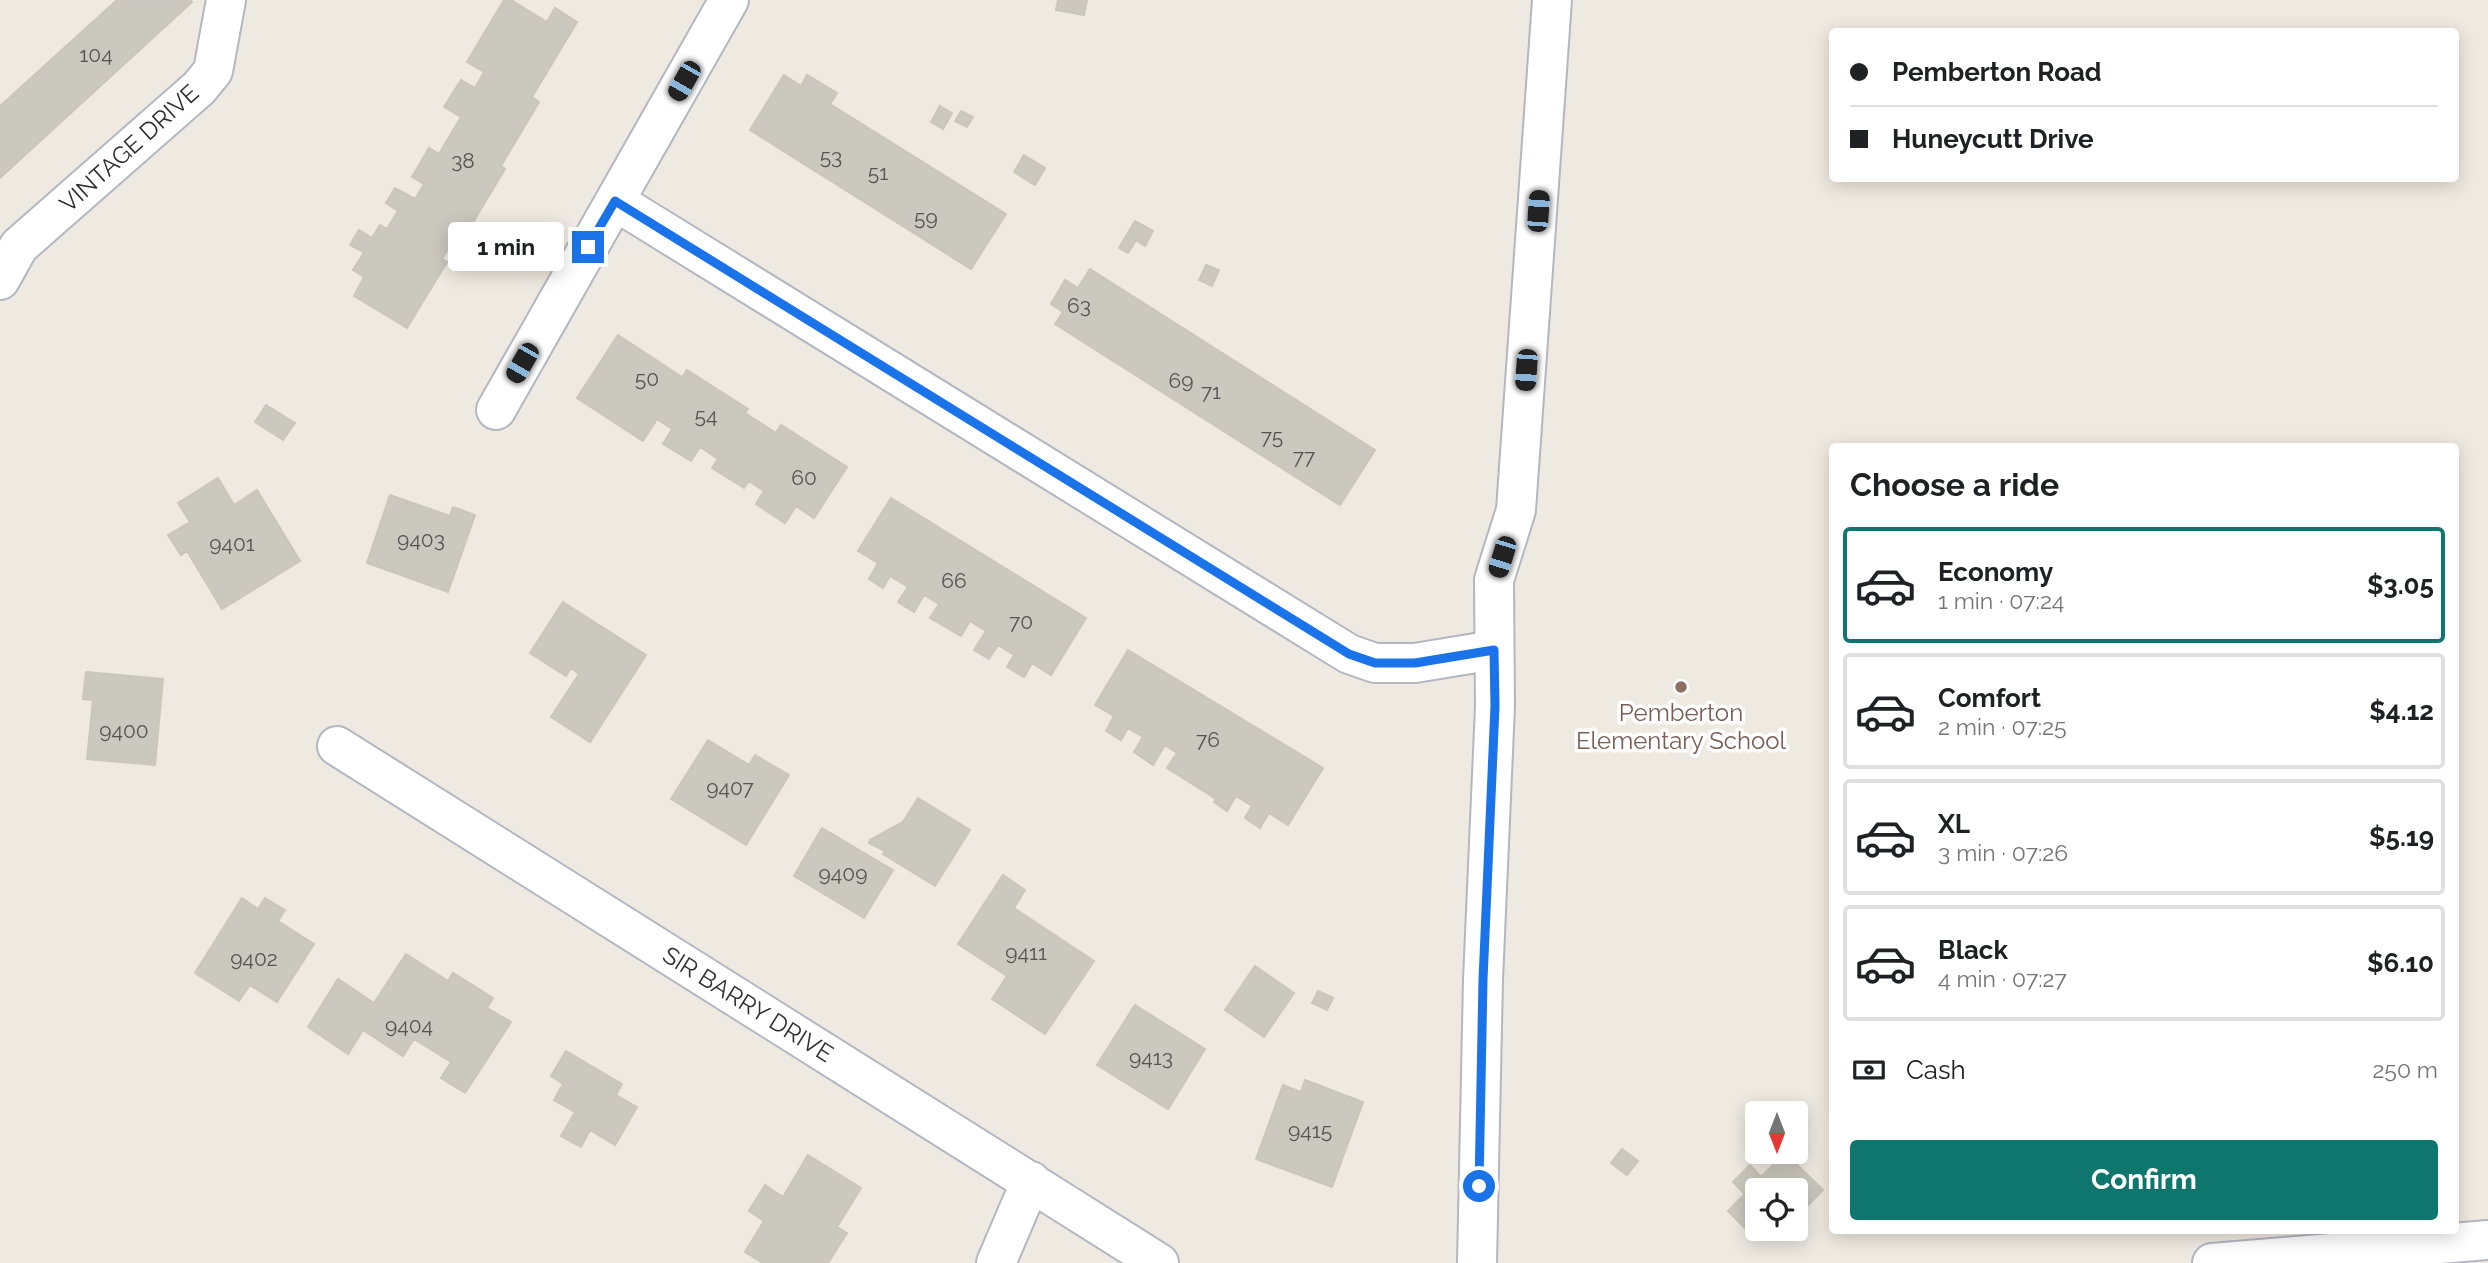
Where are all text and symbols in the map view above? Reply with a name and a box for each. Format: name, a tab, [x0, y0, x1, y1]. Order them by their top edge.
house number: 104	[79, 42, 113, 67]
text: Pemberton Road	[1892, 57, 2102, 87]
car	[665, 58, 704, 104]
street label: VINTAGE DRIVE	[54, 78, 204, 218]
text: Huneycutt Drive	[1892, 124, 2094, 154]
house number: 53	[820, 144, 842, 169]
house number: 38	[451, 148, 475, 173]
house number: 51	[868, 160, 888, 185]
car	[1527, 189, 1550, 233]
house number: 59	[914, 205, 938, 230]
callout: 1 min	[448, 222, 564, 272]
route end	[572, 231, 604, 263]
text: 1 min	[477, 233, 535, 260]
house number: 63	[1067, 293, 1091, 318]
car	[503, 340, 542, 386]
car	[1515, 348, 1538, 392]
house number: 50	[635, 366, 659, 391]
house number: 69	[1169, 368, 1193, 393]
house number: 71	[1201, 379, 1221, 404]
house number: 54	[695, 403, 717, 428]
house number: 75	[1261, 424, 1283, 449]
house number: 77	[1293, 444, 1316, 469]
house number: 60	[791, 465, 817, 490]
text: Choose a ride	[1850, 466, 2059, 503]
house number: 9403	[397, 527, 445, 552]
house number: 9401	[209, 531, 255, 556]
car	[1486, 534, 1519, 580]
icon: car	[1854, 554, 1917, 617]
text: Economy	[1938, 557, 2053, 587]
house number: 66	[941, 568, 967, 593]
text: $3.05	[2367, 570, 2434, 600]
text: 1 min · 07:24	[1938, 587, 2064, 614]
house number: 70	[1009, 609, 1033, 634]
marker: Pemberton Elementary School	[1673, 679, 1689, 695]
icon: car	[1854, 680, 1917, 743]
text: Comfort	[1938, 683, 2041, 713]
text: $4.12	[2369, 696, 2434, 726]
place label: Pemberton Elementary School	[1576, 698, 1787, 755]
text: 2 min · 07:25	[1938, 713, 2067, 740]
house number: 9400	[99, 718, 149, 743]
house number: 76	[1196, 727, 1220, 752]
house number: 9407	[706, 775, 755, 800]
icon: car	[1854, 806, 1917, 869]
text: XL	[1938, 809, 1970, 839]
text: $5.19	[2369, 822, 2434, 852]
text: 3 min · 07:26	[1938, 839, 2068, 866]
house number: 9409	[819, 861, 867, 886]
icon: car	[1854, 932, 1917, 995]
text: Black	[1938, 935, 2008, 965]
street label: SIR BARRY DRIVE	[657, 940, 839, 1068]
house number: 9411	[1005, 940, 1047, 965]
house number: 9402	[230, 946, 278, 971]
text: $6.10	[2367, 948, 2434, 978]
text: 4 min · 07:27	[1938, 965, 2067, 992]
house number: 9404	[385, 1013, 433, 1038]
house number: 9413	[1129, 1045, 1173, 1070]
icon: cash	[1850, 1051, 1888, 1089]
text: Cash	[1906, 1055, 1966, 1085]
text: 250 m	[2372, 1056, 2438, 1083]
north arrow	[1745, 1101, 1808, 1164]
map controls	[1745, 1101, 1808, 1241]
house number: 9415	[1288, 1118, 1332, 1143]
button: Confirm	[1850, 1140, 2438, 1220]
route start	[1463, 1170, 1495, 1202]
button: locate	[1745, 1178, 1808, 1241]

